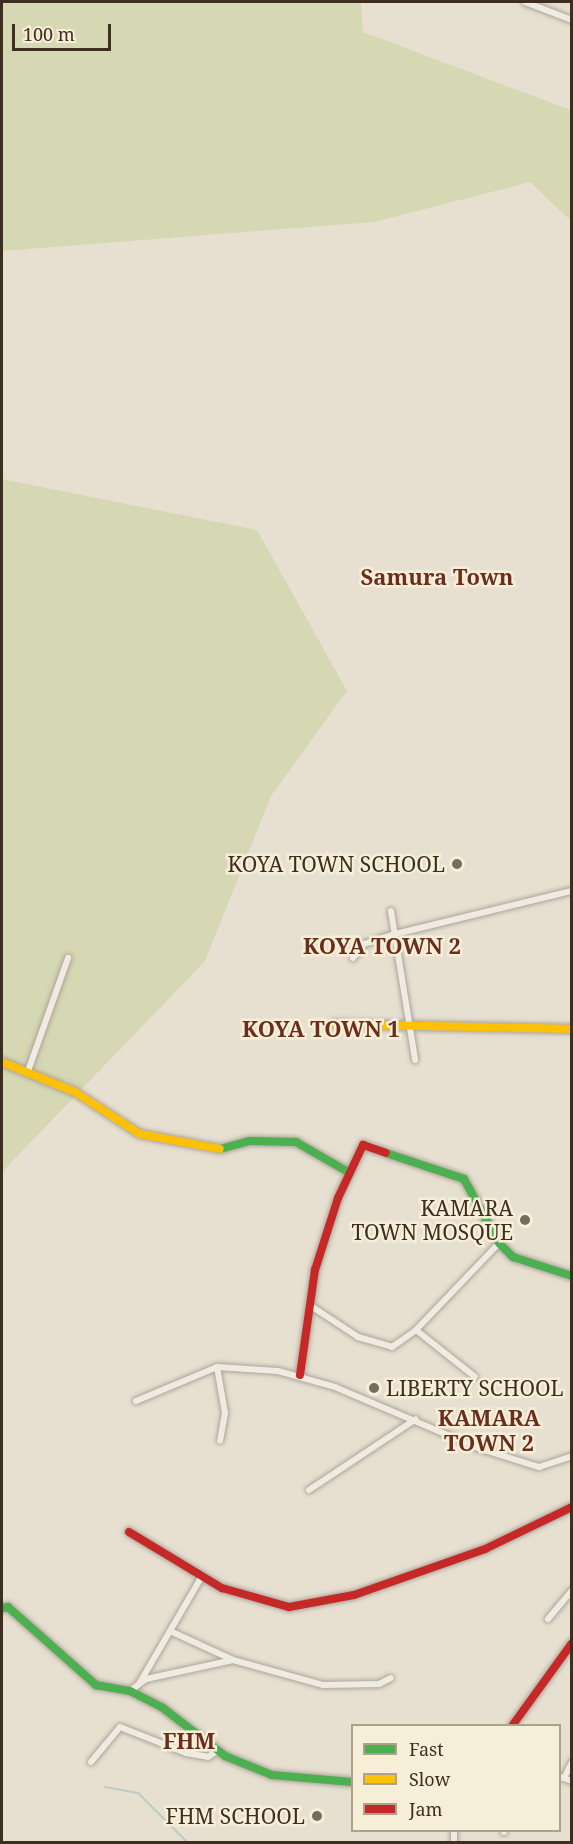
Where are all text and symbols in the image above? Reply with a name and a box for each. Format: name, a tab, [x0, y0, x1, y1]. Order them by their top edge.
scale bar	[15, 12, 114, 50]
text: 100 m	[23, 22, 75, 46]
district label: Samura Town	[361, 564, 513, 590]
place label: KOYA TOWN SCHOOL	[228, 851, 445, 877]
marker: KOYA TOWN SCHOOL	[450, 857, 464, 871]
district label: KOYA TOWN 2	[303, 933, 461, 959]
district label: KOYA TOWN 1	[242, 1016, 400, 1042]
place label: KAMARA TOWN MOSQUE	[351, 1195, 513, 1245]
marker: KAMARA TOWN MOSQUE	[518, 1213, 532, 1227]
place label: LIBERTY SCHOOL	[386, 1375, 564, 1401]
marker: LIBERTY SCHOOL	[367, 1381, 381, 1395]
district label: KAMARA TOWN 2	[438, 1404, 540, 1456]
legend	[351, 1724, 561, 1832]
district label: FHM	[163, 1728, 215, 1754]
text: Fast	[409, 1737, 444, 1761]
text: Slow	[409, 1767, 450, 1791]
text: Jam	[409, 1797, 443, 1821]
place label: FHM SCHOOL	[166, 1803, 305, 1829]
marker: FHM SCHOOL	[310, 1809, 324, 1823]

